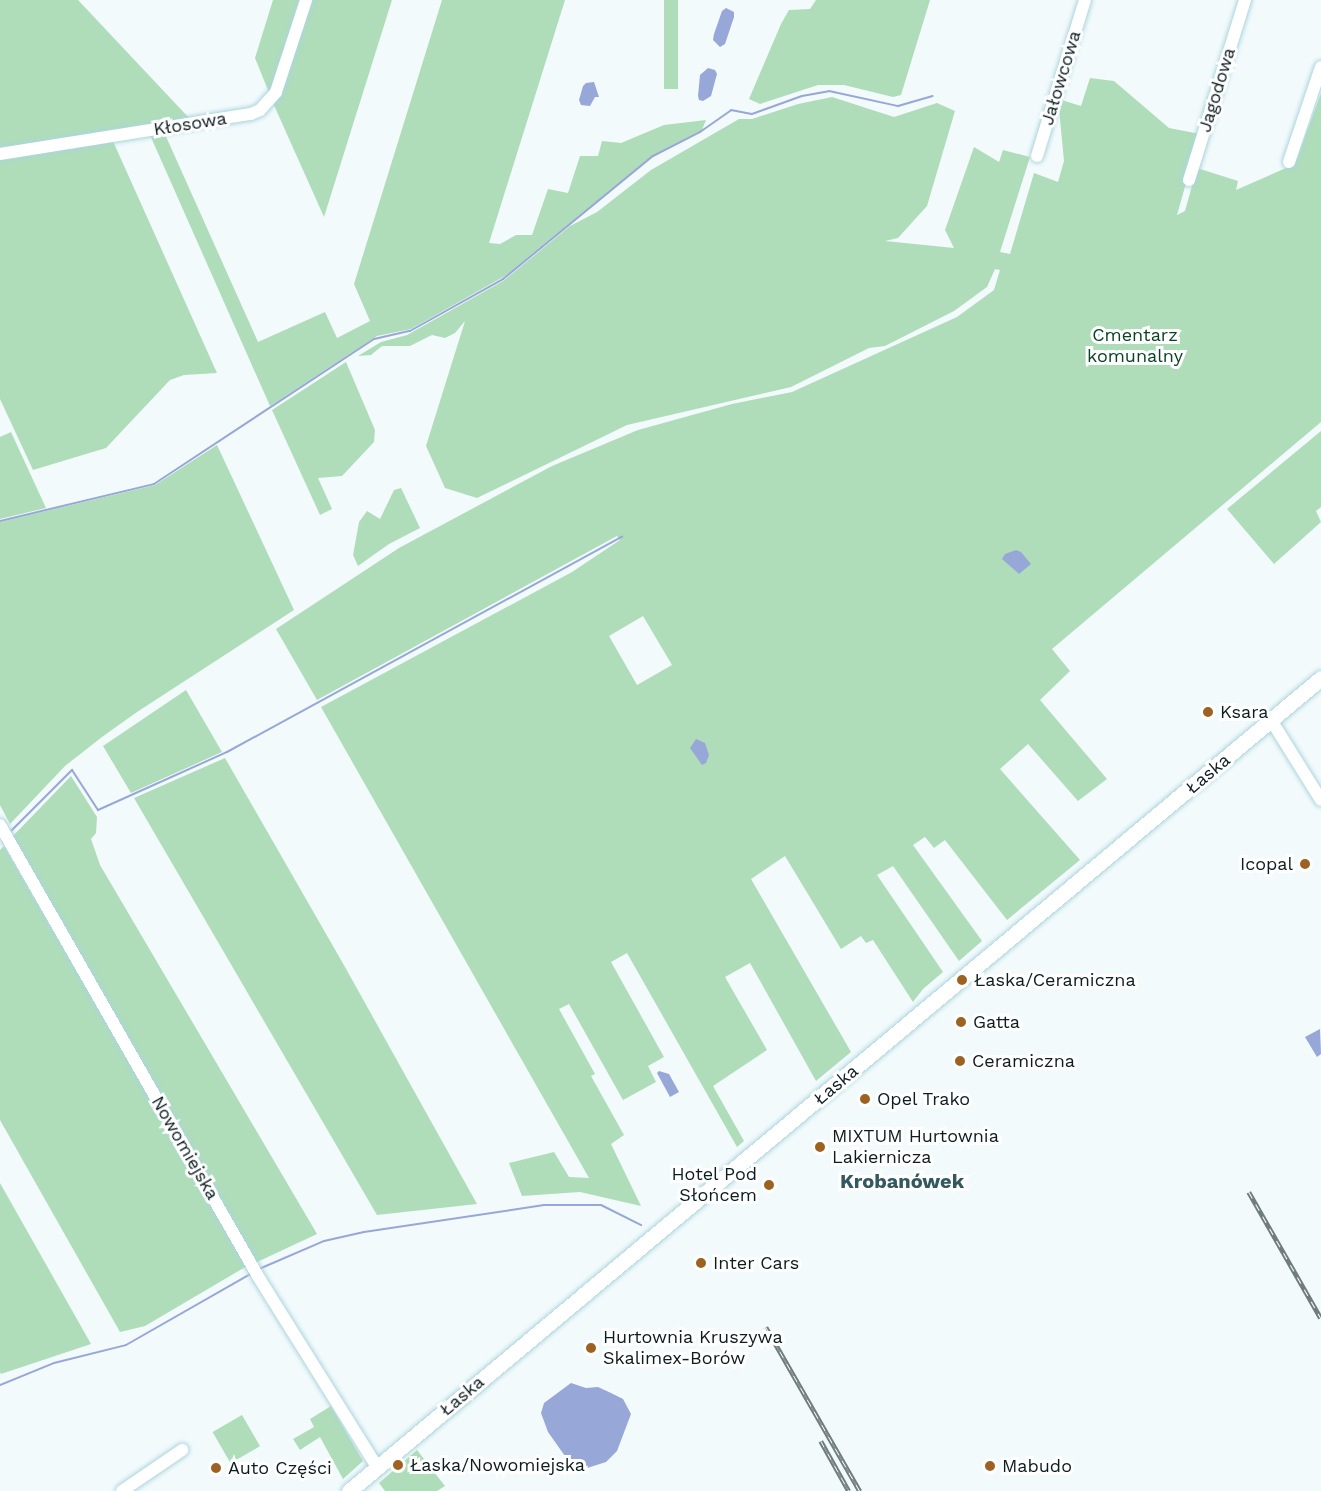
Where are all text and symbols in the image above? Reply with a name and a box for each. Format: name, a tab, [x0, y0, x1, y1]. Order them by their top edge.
street label: Jałowcowa	[1036, 28, 1086, 128]
street label: Jagodowa	[1194, 45, 1240, 135]
street label: Kłosowa	[152, 108, 228, 140]
park label: Cmentarz komunalny	[1087, 325, 1183, 368]
place label: Ksara	[1220, 701, 1268, 723]
marker: Ksara	[1201, 705, 1215, 719]
street label: Łaska	[1181, 749, 1235, 799]
place label: Icopal	[1240, 853, 1293, 875]
marker: Icopal	[1298, 857, 1312, 871]
place label: Łaska/Ceramiczna	[974, 969, 1136, 991]
marker: Łaska/Ceramiczna	[955, 973, 969, 987]
place label: Gatta	[973, 1011, 1020, 1033]
marker: Gatta	[954, 1015, 968, 1029]
place label: Ceramiczna	[972, 1050, 1075, 1072]
marker: Ceramiczna	[953, 1054, 967, 1068]
street label: Łaska	[809, 1060, 863, 1110]
place label: Opel Trako	[877, 1088, 971, 1110]
street label: Nowomiejska	[147, 1092, 223, 1204]
marker: Opel Trako	[858, 1092, 872, 1106]
place label: MIXTUM Hurtownia Lakiernicza	[832, 1126, 999, 1168]
marker: MIXTUM Hurtownia Lakiernicza	[813, 1140, 827, 1154]
place label: Hotel Pod Słońcem	[671, 1164, 757, 1206]
district label: Krobanówek	[840, 1169, 964, 1193]
marker: Hotel Pod Słońcem	[762, 1178, 776, 1192]
place label: Inter Cars	[713, 1252, 800, 1274]
marker: Inter Cars	[694, 1256, 708, 1270]
place label: Hurtownia Kruszywa Skalimex-Borów	[603, 1327, 783, 1370]
marker: Hurtownia Kruszywa Skalimex-Borów	[584, 1341, 598, 1355]
street label: Łaska	[435, 1371, 489, 1421]
place label: Łaska/Nowomiejska	[410, 1454, 585, 1476]
place label: Mabudo	[1002, 1455, 1072, 1477]
place label: Auto Części	[228, 1457, 332, 1479]
marker: Łaska/Nowomiejska	[391, 1458, 405, 1472]
marker: Mabudo	[983, 1459, 997, 1473]
marker: Auto Części	[209, 1461, 223, 1475]

